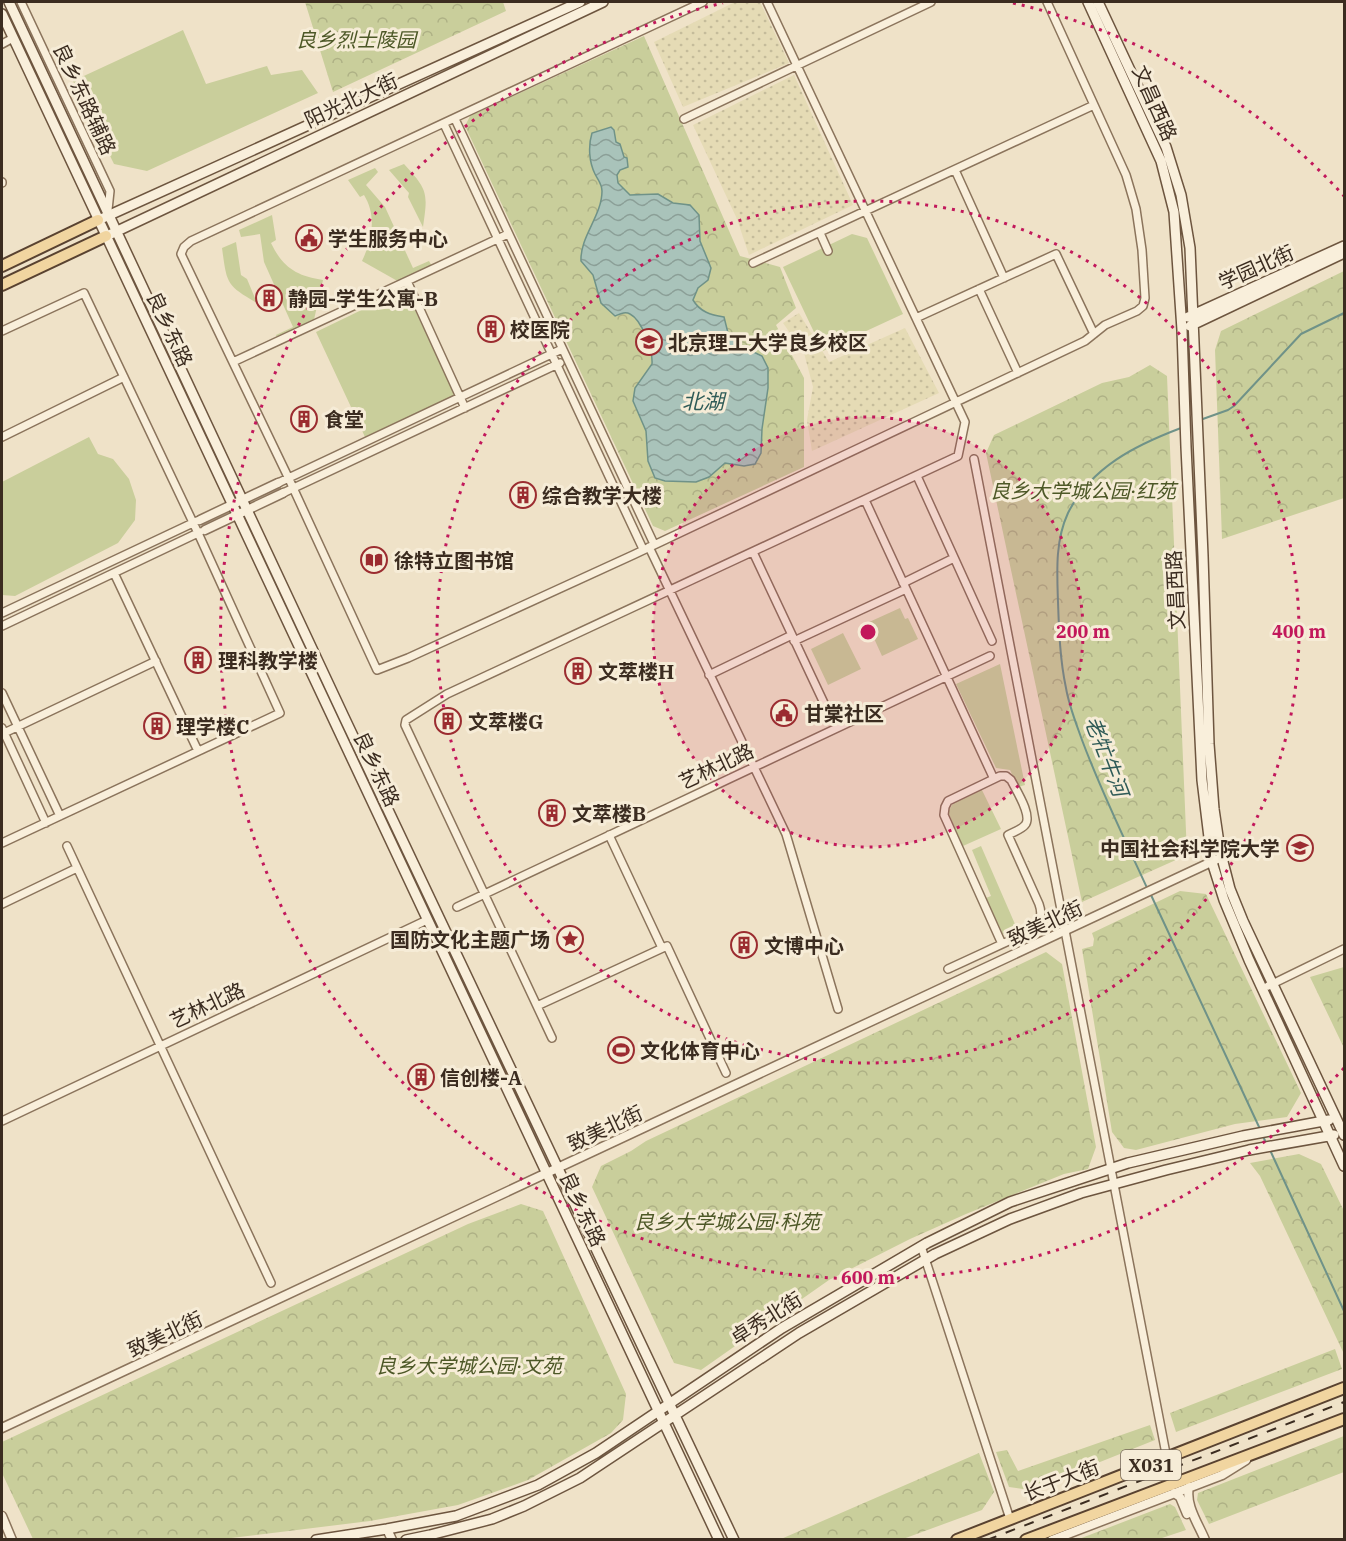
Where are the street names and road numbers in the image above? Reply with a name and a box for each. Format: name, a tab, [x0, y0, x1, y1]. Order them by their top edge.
street label: 良乡东路辅路	[47, 39, 123, 159]
street label: 文昌西路	[1126, 61, 1184, 145]
street label: 阳光北大街	[300, 67, 402, 133]
street label: 学园北街	[1214, 238, 1298, 296]
street label: 良乡东路	[141, 287, 199, 371]
street label: 文昌西路	[1159, 549, 1191, 631]
street label: 良乡东路	[348, 727, 406, 811]
street label: 艺林北路	[674, 737, 758, 795]
street label: 致美北街	[1003, 894, 1087, 952]
street label: 艺林北路	[165, 976, 249, 1034]
street label: 致美北街	[563, 1099, 647, 1157]
street label: 良乡东路	[554, 1167, 612, 1251]
street label: 卓秀北街	[725, 1285, 807, 1351]
street label: 致美北街	[123, 1305, 207, 1363]
road number: X031	[1121, 1450, 1181, 1480]
street label: 长于大街	[1019, 1453, 1103, 1507]

